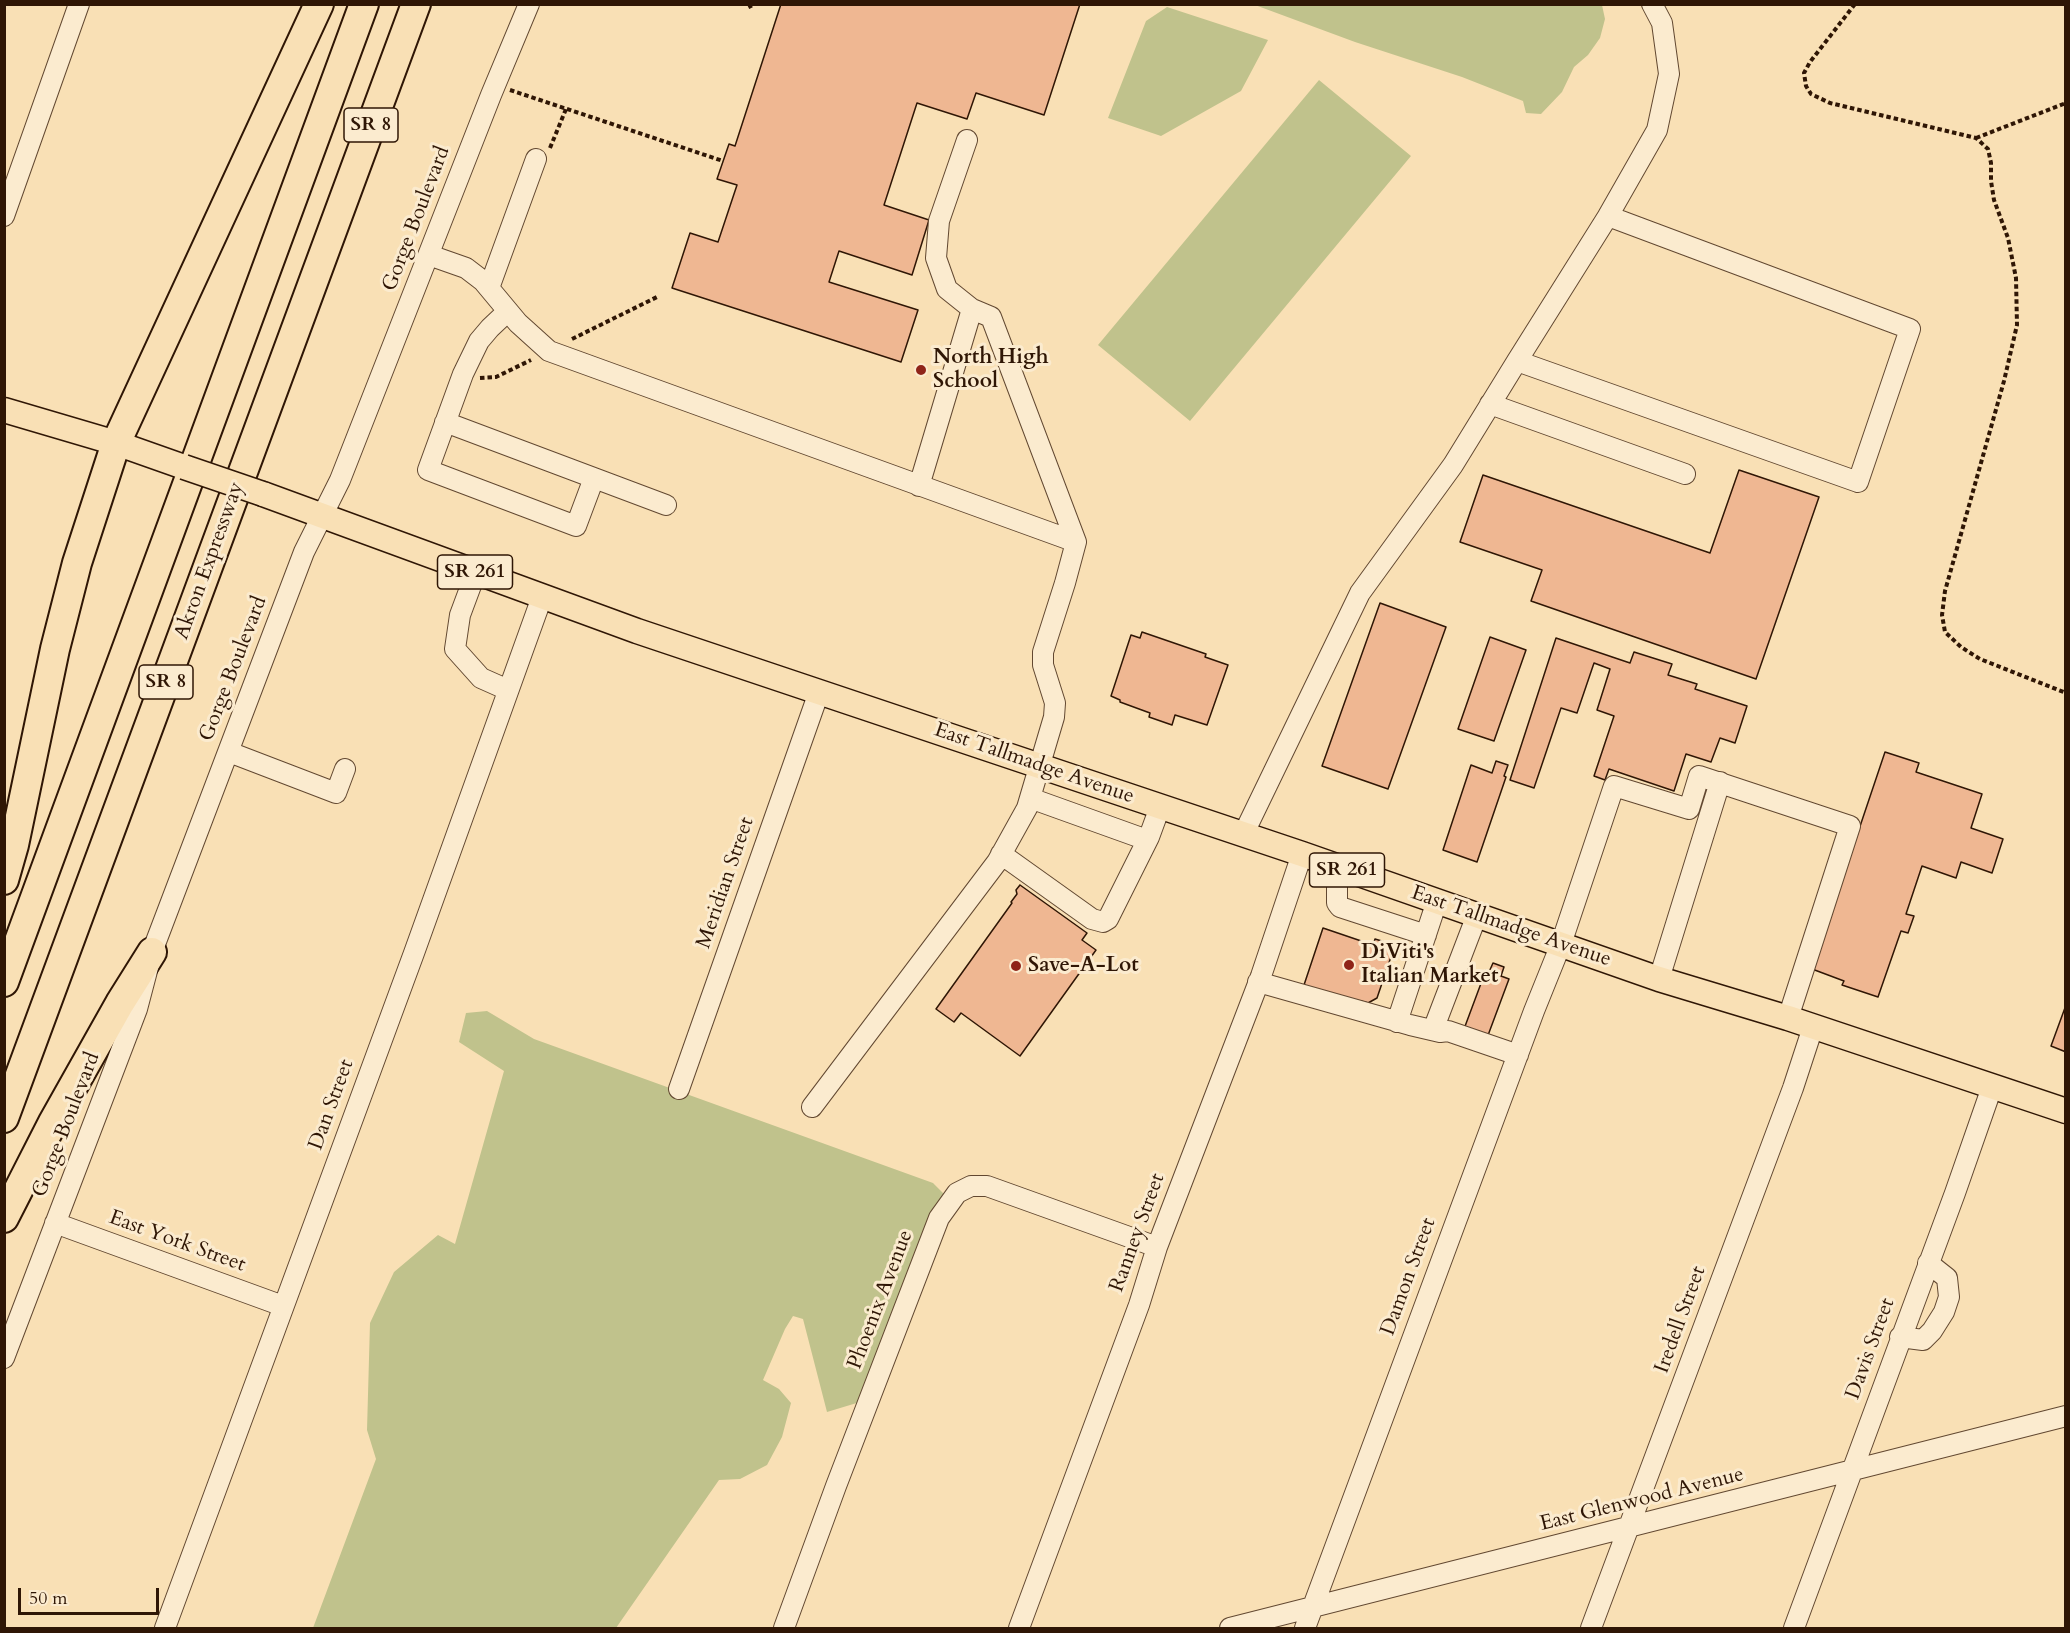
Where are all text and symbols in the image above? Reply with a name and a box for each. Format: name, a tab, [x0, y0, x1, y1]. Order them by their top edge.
road number: SR 8	[344, 108, 398, 142]
street label: Gorge Boulevard	[378, 143, 456, 295]
place label: North High School	[933, 345, 1049, 395]
marker: North High School	[914, 363, 928, 377]
street label: Akron Expressway	[170, 479, 250, 643]
road number: SR 261	[438, 555, 512, 589]
street label: Gorge Boulevard	[195, 593, 273, 745]
road number: SR 8	[139, 665, 193, 699]
street label: East Tallmadge Avenue	[931, 718, 1137, 810]
street label: Meridian Street	[692, 814, 760, 952]
road number: SR 261	[1310, 853, 1384, 887]
street label: East Tallmadge Avenue	[1408, 881, 1614, 973]
place label: DiViti's Italian Market	[1361, 940, 1498, 990]
place label: Save-A-Lot	[1028, 953, 1139, 979]
marker: DiViti's Italian Market	[1342, 958, 1356, 972]
marker: Save-A-Lot	[1009, 959, 1023, 973]
street label: Gorge Boulevard	[28, 1049, 106, 1201]
street label: Dan Street	[304, 1056, 360, 1154]
street label: Ranney Street	[1105, 1170, 1171, 1296]
street label: East York Street	[105, 1206, 249, 1278]
street label: Damon Street	[1376, 1215, 1442, 1339]
street label: Phoenix Avenue	[843, 1227, 919, 1373]
street label: Iredell Street	[1650, 1263, 1712, 1377]
street label: Davis Street	[1841, 1295, 1901, 1403]
street label: East Glenwood Avenue	[1537, 1462, 1747, 1538]
scale bar	[21, 1576, 162, 1614]
text: 50 m	[29, 1586, 68, 1611]

